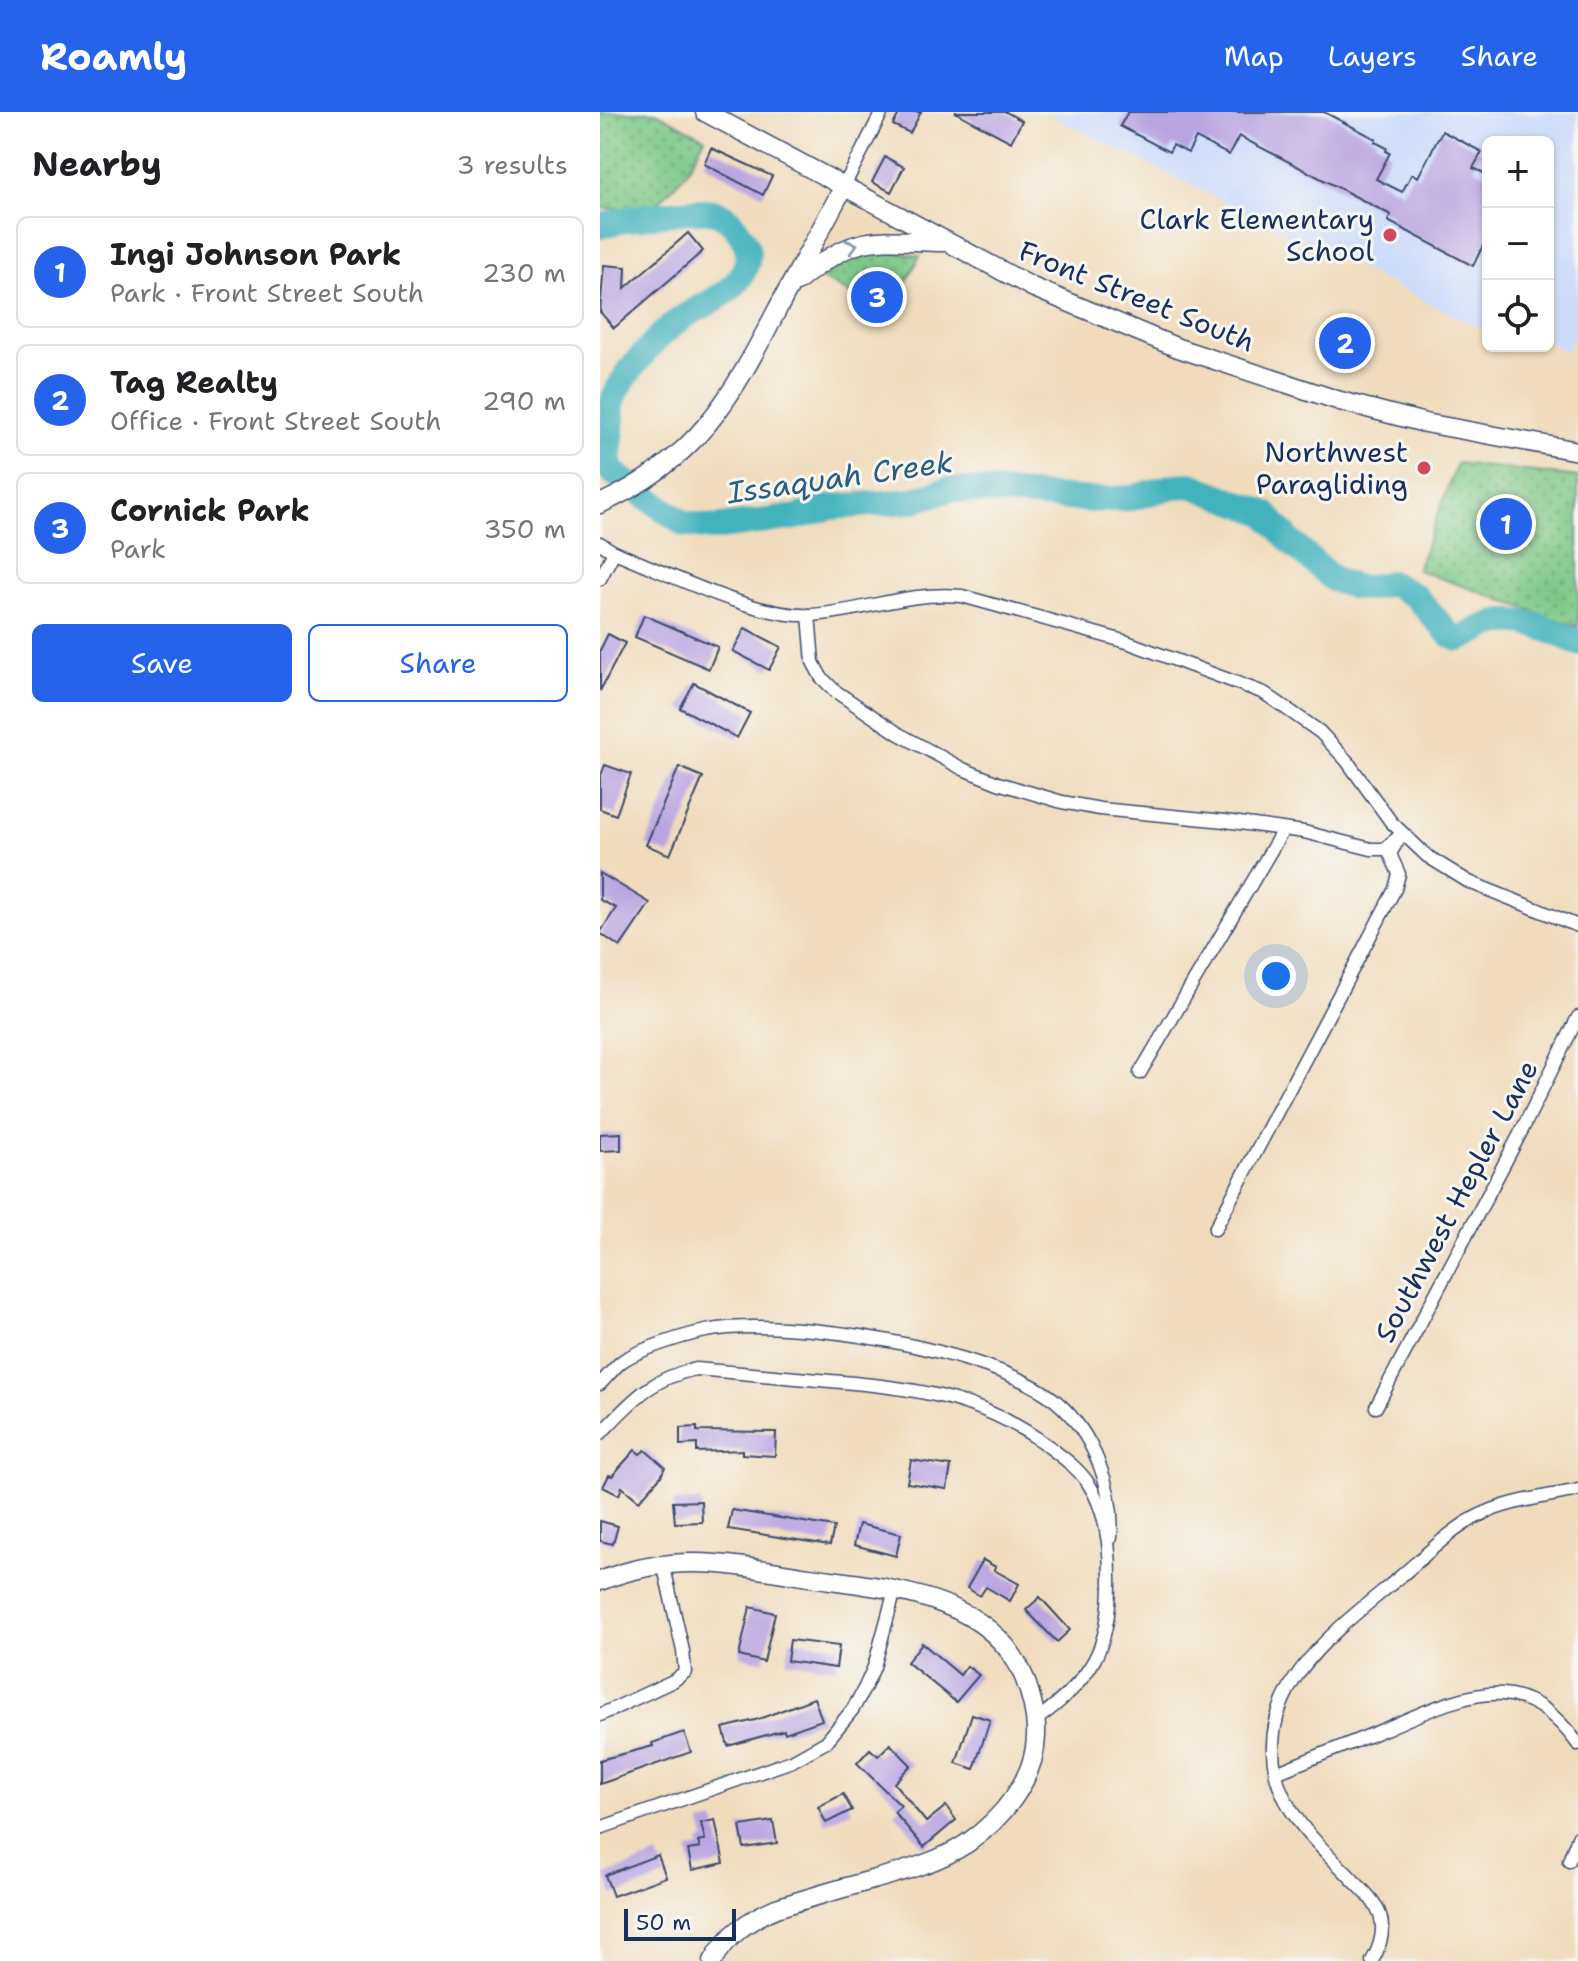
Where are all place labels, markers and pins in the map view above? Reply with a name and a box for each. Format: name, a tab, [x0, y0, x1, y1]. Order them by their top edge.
place label: Clark Elementary School	[1139, 200, 1375, 270]
marker: Clark Elementary School	[1381, 226, 1399, 244]
pin: 3	[851, 267, 903, 327]
pin: 2	[1319, 313, 1371, 373]
place label: Northwest Paragliding	[1256, 433, 1408, 503]
marker: Northwest Paragliding	[1415, 459, 1433, 477]
pin: 1	[1480, 494, 1532, 554]

